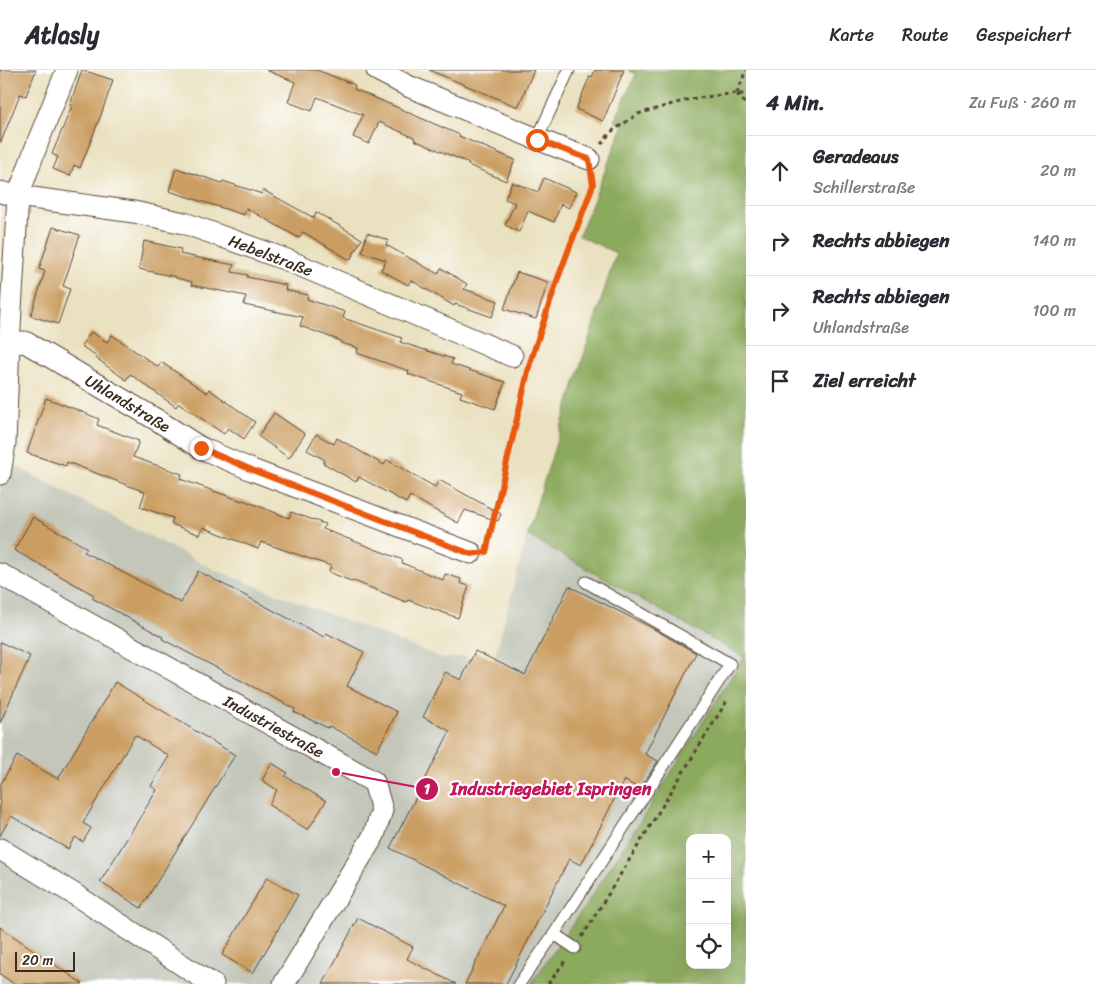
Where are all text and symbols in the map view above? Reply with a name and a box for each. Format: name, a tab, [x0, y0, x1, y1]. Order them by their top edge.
text: Atlasly	[25, 14, 99, 56]
text: Karte	[829, 19, 874, 51]
text: Route	[902, 19, 948, 51]
text: Gespeichert	[976, 19, 1071, 51]
text: 4 Min.	[766, 84, 825, 122]
text: Zu Fuß · 260 m	[969, 88, 1076, 117]
route start	[526, 129, 549, 152]
text: Geradeaus	[813, 140, 899, 173]
text: 20 m	[1040, 156, 1076, 185]
icon: ahead	[766, 157, 794, 185]
text: Schillerstraße	[813, 173, 915, 202]
text: Rechts abbiegen	[813, 224, 950, 257]
street label: Hebelstraße	[224, 226, 317, 285]
text: 140 m	[1033, 226, 1076, 255]
icon: right	[766, 227, 794, 255]
text: Rechts abbiegen	[813, 280, 950, 313]
text: 100 m	[1032, 296, 1076, 325]
icon: right	[766, 297, 794, 325]
text: Uhlandstraße	[813, 313, 909, 342]
text: Ziel erreicht	[813, 364, 916, 397]
street label: Uhlandstraße	[79, 366, 177, 441]
icon: arrive	[766, 367, 794, 395]
route end	[190, 437, 213, 460]
street label: Industriestraße	[217, 686, 330, 766]
callout: Industriegebiet Ispringen	[415, 772, 662, 805]
text: Industriegebiet Ispringen	[450, 773, 652, 805]
text: 1	[424, 776, 431, 802]
map controls	[686, 834, 731, 969]
button: +	[686, 834, 731, 879]
button: −	[686, 879, 731, 924]
button: locate	[686, 924, 731, 969]
text: 20 m	[22, 948, 53, 973]
scale bar	[15, 949, 75, 972]

